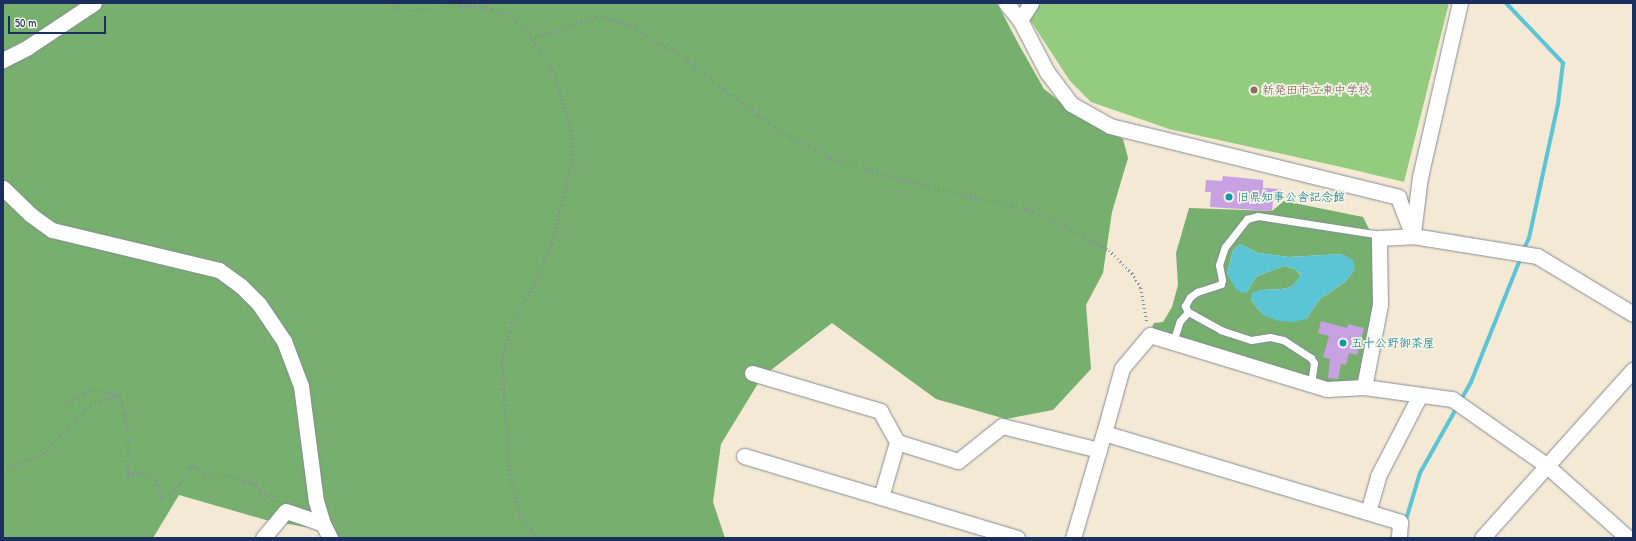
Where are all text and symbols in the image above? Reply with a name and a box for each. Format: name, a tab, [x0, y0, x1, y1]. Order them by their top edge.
scale bar	[10, 8, 108, 34]
text: 50 m	[15, 14, 36, 31]
place label: 新発田市立東中学校	[1262, 83, 1370, 97]
marker: 新発田市立東中学校	[1249, 85, 1259, 95]
place label: 旧県知事公舎記念館	[1237, 190, 1345, 204]
marker: 旧県知事公舎記念館	[1224, 192, 1234, 202]
place label: 五十公野御茶屋	[1351, 336, 1435, 350]
marker: 五十公野御茶屋	[1338, 338, 1348, 348]

